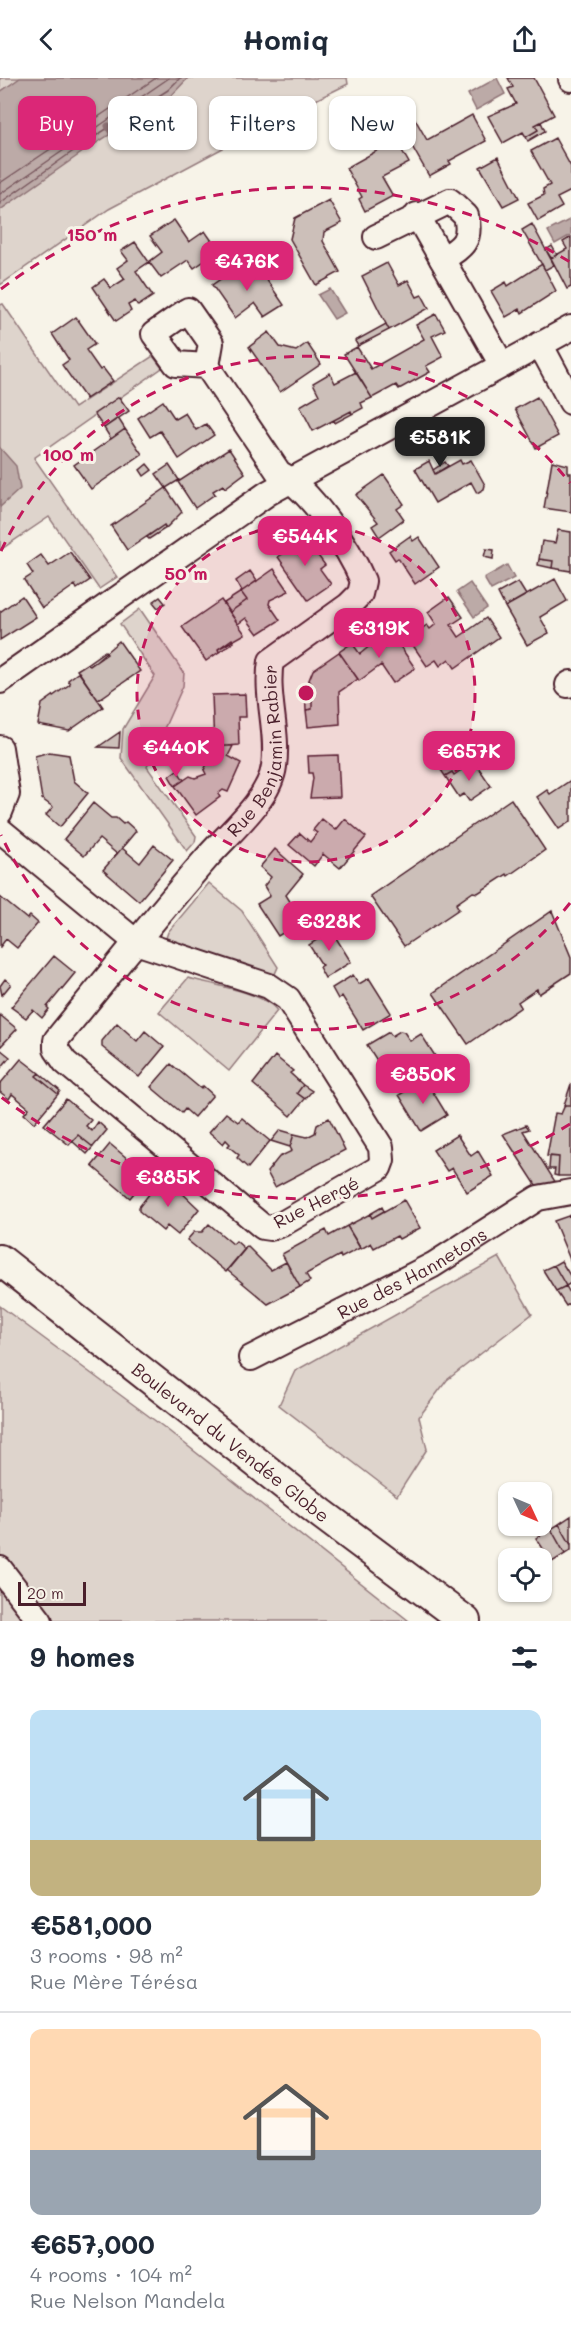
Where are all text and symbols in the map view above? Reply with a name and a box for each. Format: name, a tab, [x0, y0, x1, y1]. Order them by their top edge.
text: Homiq	[242, 22, 329, 57]
icon: back	[30, 23, 63, 56]
icon: share	[508, 23, 541, 56]
chip: Buy	[18, 96, 96, 150]
chip: Rent	[108, 96, 197, 150]
chip: Filters	[209, 96, 317, 150]
chip: New	[329, 96, 416, 150]
text: 150 m	[67, 222, 117, 246]
pin: €476K	[205, 241, 289, 292]
text: €476K	[214, 247, 280, 273]
pin: €581K	[398, 417, 482, 468]
text: €581K	[409, 423, 471, 449]
text: 100 m	[42, 442, 94, 466]
pin: €544K	[263, 516, 347, 567]
text: €544K	[272, 522, 338, 548]
text: 50 m	[165, 561, 207, 585]
pin: €319K	[337, 608, 421, 659]
text: €319K	[348, 614, 410, 640]
street label: Rue Benjamin Rabier	[221, 663, 287, 842]
centre of rings	[296, 683, 316, 703]
pin: €440K	[134, 727, 218, 778]
pin: €657K	[427, 731, 511, 782]
text: €440K	[142, 733, 210, 759]
text: €657K	[437, 737, 501, 763]
pin: €328K	[287, 901, 371, 952]
text: €328K	[297, 907, 361, 933]
pin: €850K	[381, 1054, 465, 1105]
text: €850K	[390, 1060, 456, 1086]
pin: €385K	[126, 1157, 210, 1208]
text: €385K	[135, 1163, 201, 1189]
street label: Rue Hergé	[269, 1170, 363, 1234]
street label: Rue des Hannetons	[333, 1222, 491, 1324]
street label: Boulevard du Vendée Globe	[127, 1357, 334, 1527]
north arrow	[498, 1482, 552, 1536]
map controls	[498, 1482, 552, 1602]
button: locate	[498, 1548, 552, 1602]
scale bar	[18, 1579, 86, 1606]
text: 20 m	[27, 1582, 64, 1603]
text: 9 homes	[30, 1640, 135, 1674]
icon: filters	[508, 1641, 541, 1674]
icon: home	[232, 1749, 340, 1857]
text: €581,000	[30, 1908, 152, 1942]
text: 3 rooms · 98 m²	[30, 1942, 183, 1968]
text: Rue Mère Térésa	[30, 1968, 198, 1994]
icon: home	[232, 2068, 340, 2176]
text: €657,000	[30, 2227, 155, 2261]
text: 4 rooms · 104 m²	[30, 2261, 192, 2287]
text: Rue Nelson Mandela	[30, 2287, 226, 2313]

